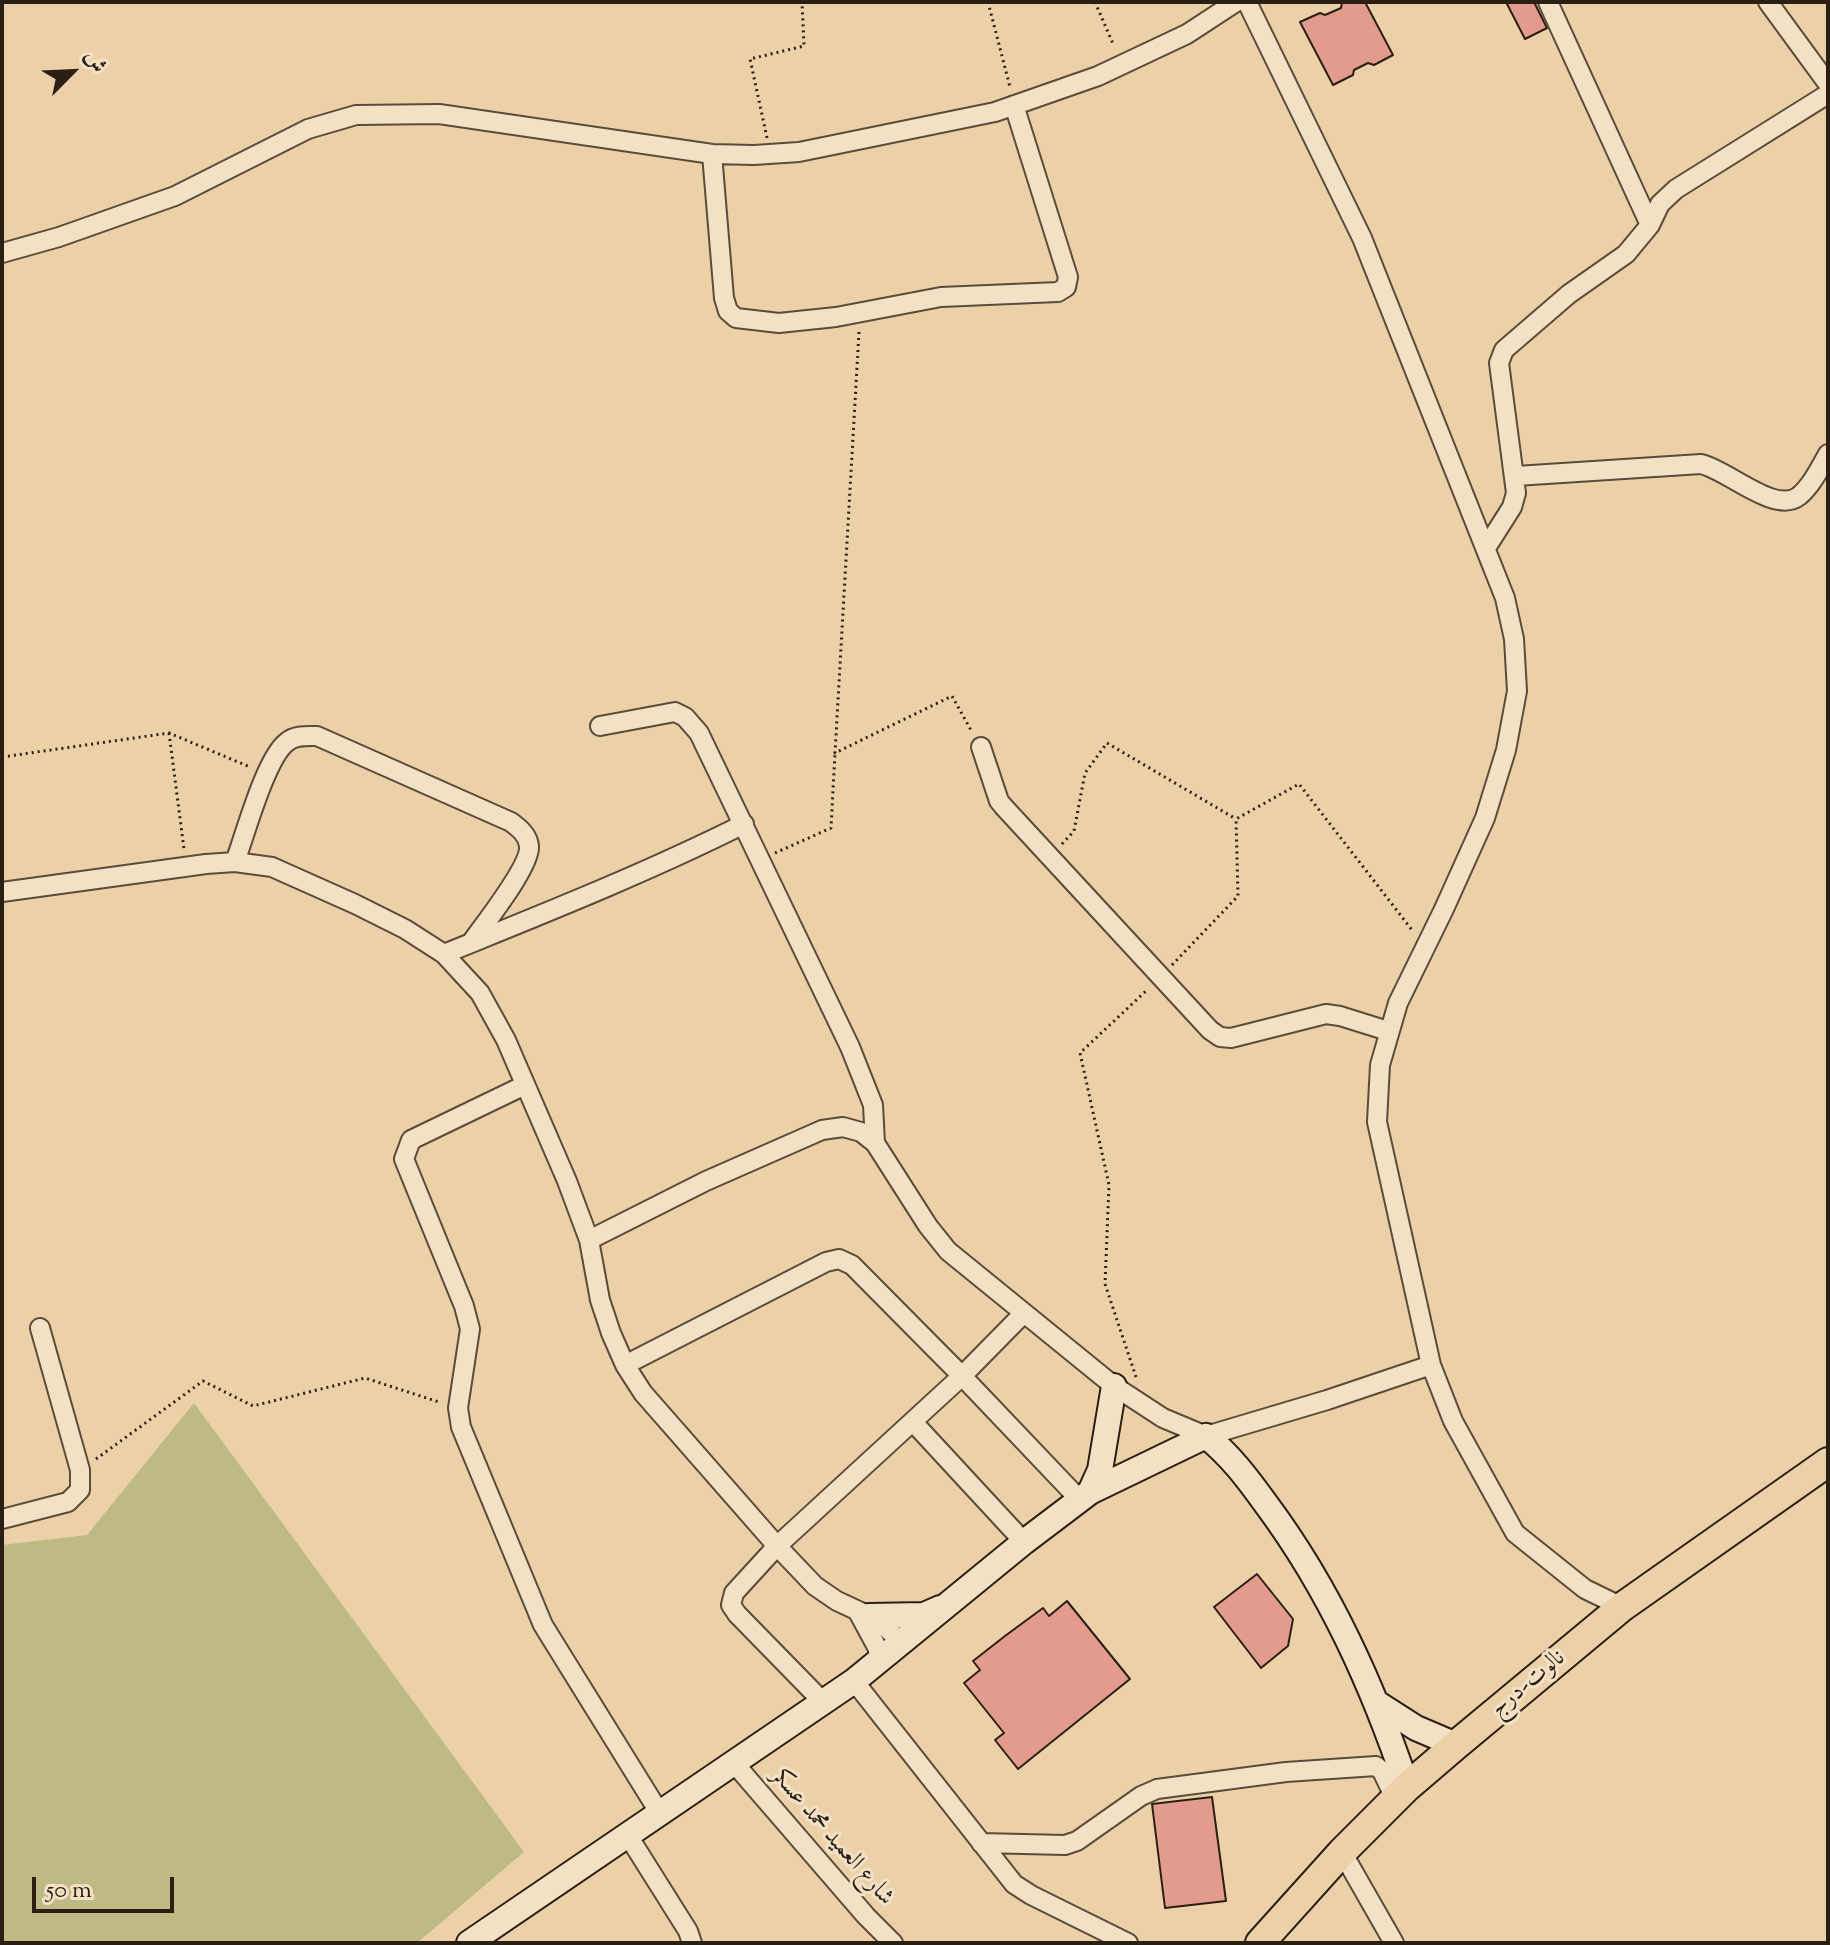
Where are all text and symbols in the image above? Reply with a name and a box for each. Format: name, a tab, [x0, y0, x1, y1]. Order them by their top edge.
north arrow	[32, 32, 112, 112]
text: ش	[75, 46, 113, 79]
street label: نالوت-درج	[1486, 1645, 1572, 1725]
street label: شارع العميد محمد عسكر	[763, 1763, 899, 1913]
scale bar	[36, 1861, 178, 1911]
text: 50 m	[46, 1874, 92, 1908]

